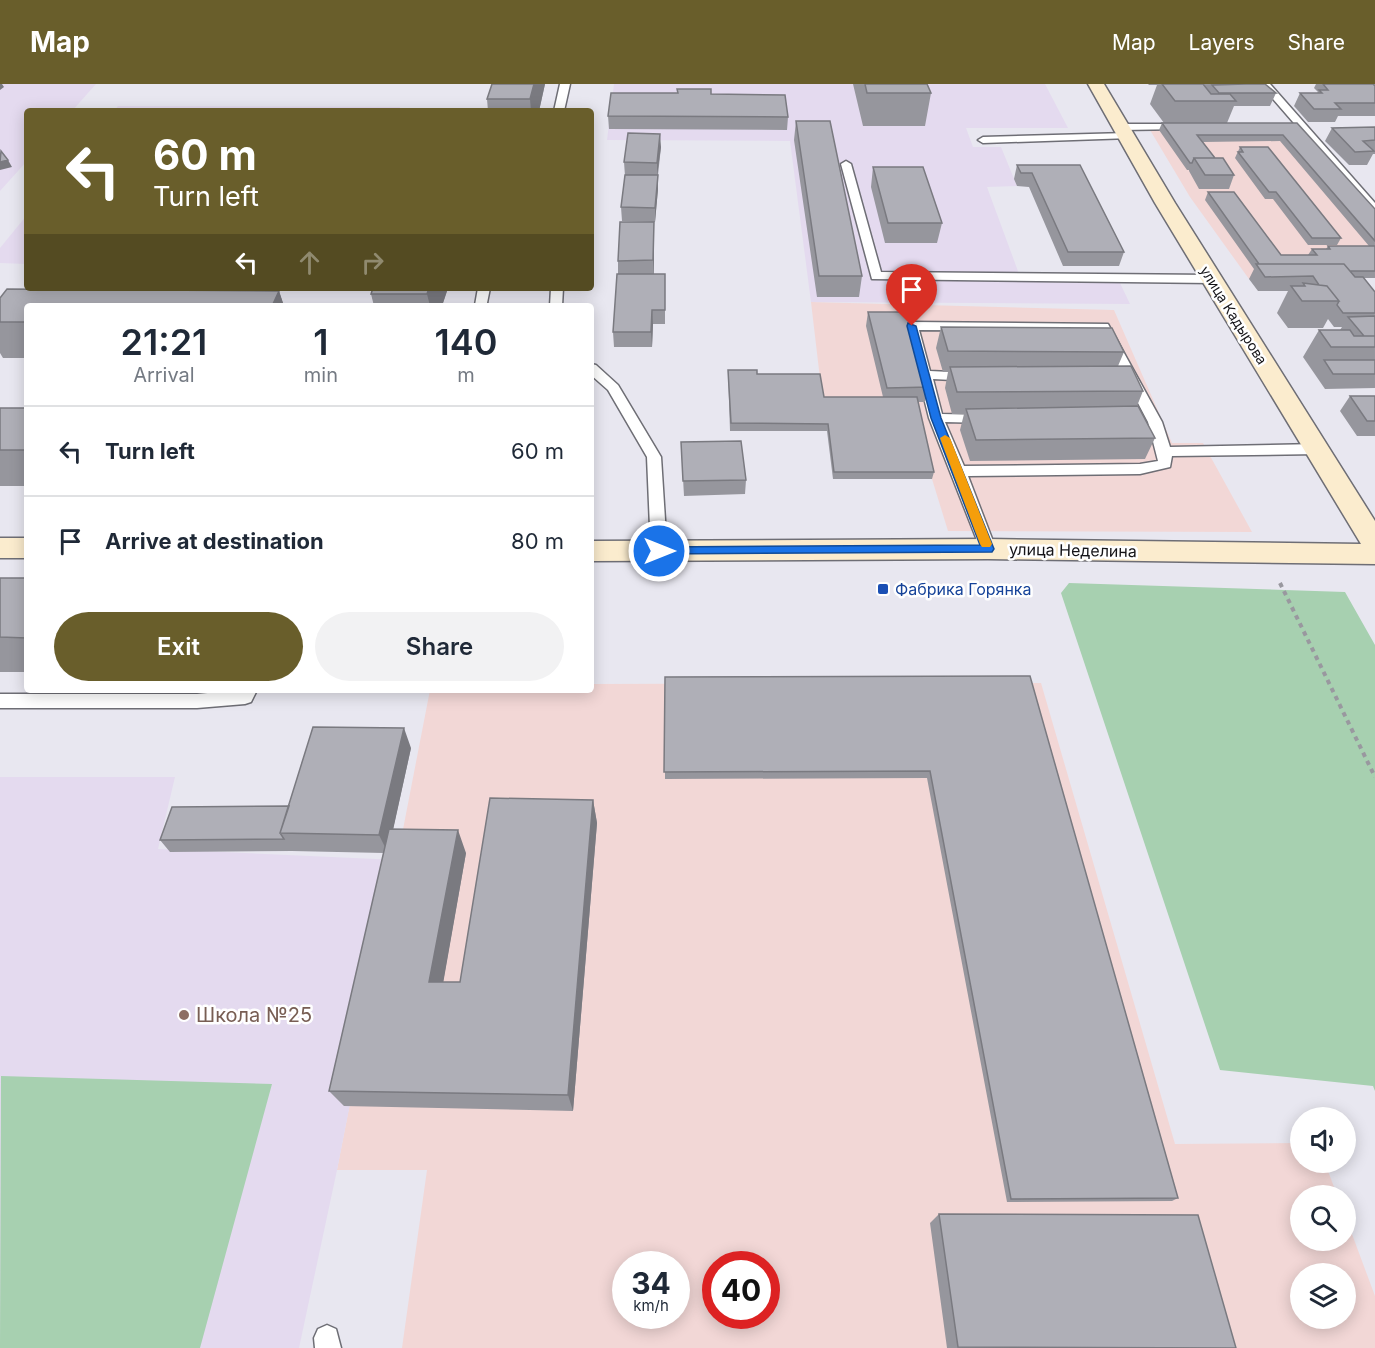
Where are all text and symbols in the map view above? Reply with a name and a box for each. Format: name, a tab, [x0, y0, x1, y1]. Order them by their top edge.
text: Map	[30, 25, 90, 59]
text: Map	[1112, 30, 1156, 55]
text: Layers	[1189, 30, 1255, 55]
text: Share	[1288, 30, 1345, 55]
text: 60 m	[153, 129, 257, 180]
icon: left	[54, 132, 132, 210]
text: Turn left	[153, 180, 259, 213]
icon: left	[230, 246, 263, 279]
icon: ahead	[293, 246, 326, 279]
icon: right	[356, 246, 389, 279]
street label: улица Кадырова	[1197, 263, 1271, 367]
pin	[886, 264, 937, 326]
icon: arrive	[895, 273, 928, 306]
text: 21:21	[121, 320, 207, 364]
text: 1	[313, 320, 329, 364]
text: 140	[435, 320, 497, 364]
text: Arrival	[133, 363, 195, 387]
text: min	[304, 363, 338, 387]
text: m	[457, 363, 475, 387]
icon: left	[54, 435, 87, 468]
text: Turn left	[105, 438, 195, 464]
text: 60 m	[511, 438, 564, 464]
position arrow	[627, 519, 691, 583]
icon: arrive	[54, 525, 87, 558]
text: Arrive at destination	[105, 528, 324, 554]
text: 80 m	[511, 528, 564, 554]
street label: улица Неделина	[1009, 539, 1137, 561]
place label: Фабрика Горянка	[895, 579, 1032, 599]
marker: Фабрика Горянка	[876, 582, 890, 596]
button: Exit	[54, 612, 303, 681]
button: Share	[315, 612, 564, 681]
place label: Школа №25	[196, 1003, 312, 1027]
marker: Школа №25	[177, 1008, 191, 1022]
map controls	[1290, 1107, 1356, 1329]
button: sound	[1290, 1107, 1356, 1173]
button: search	[1290, 1185, 1356, 1251]
speed limit sign: 40	[702, 1251, 780, 1329]
button: layers	[1290, 1263, 1356, 1329]
text: 34	[631, 1265, 671, 1301]
text: km/h	[633, 1296, 669, 1315]

